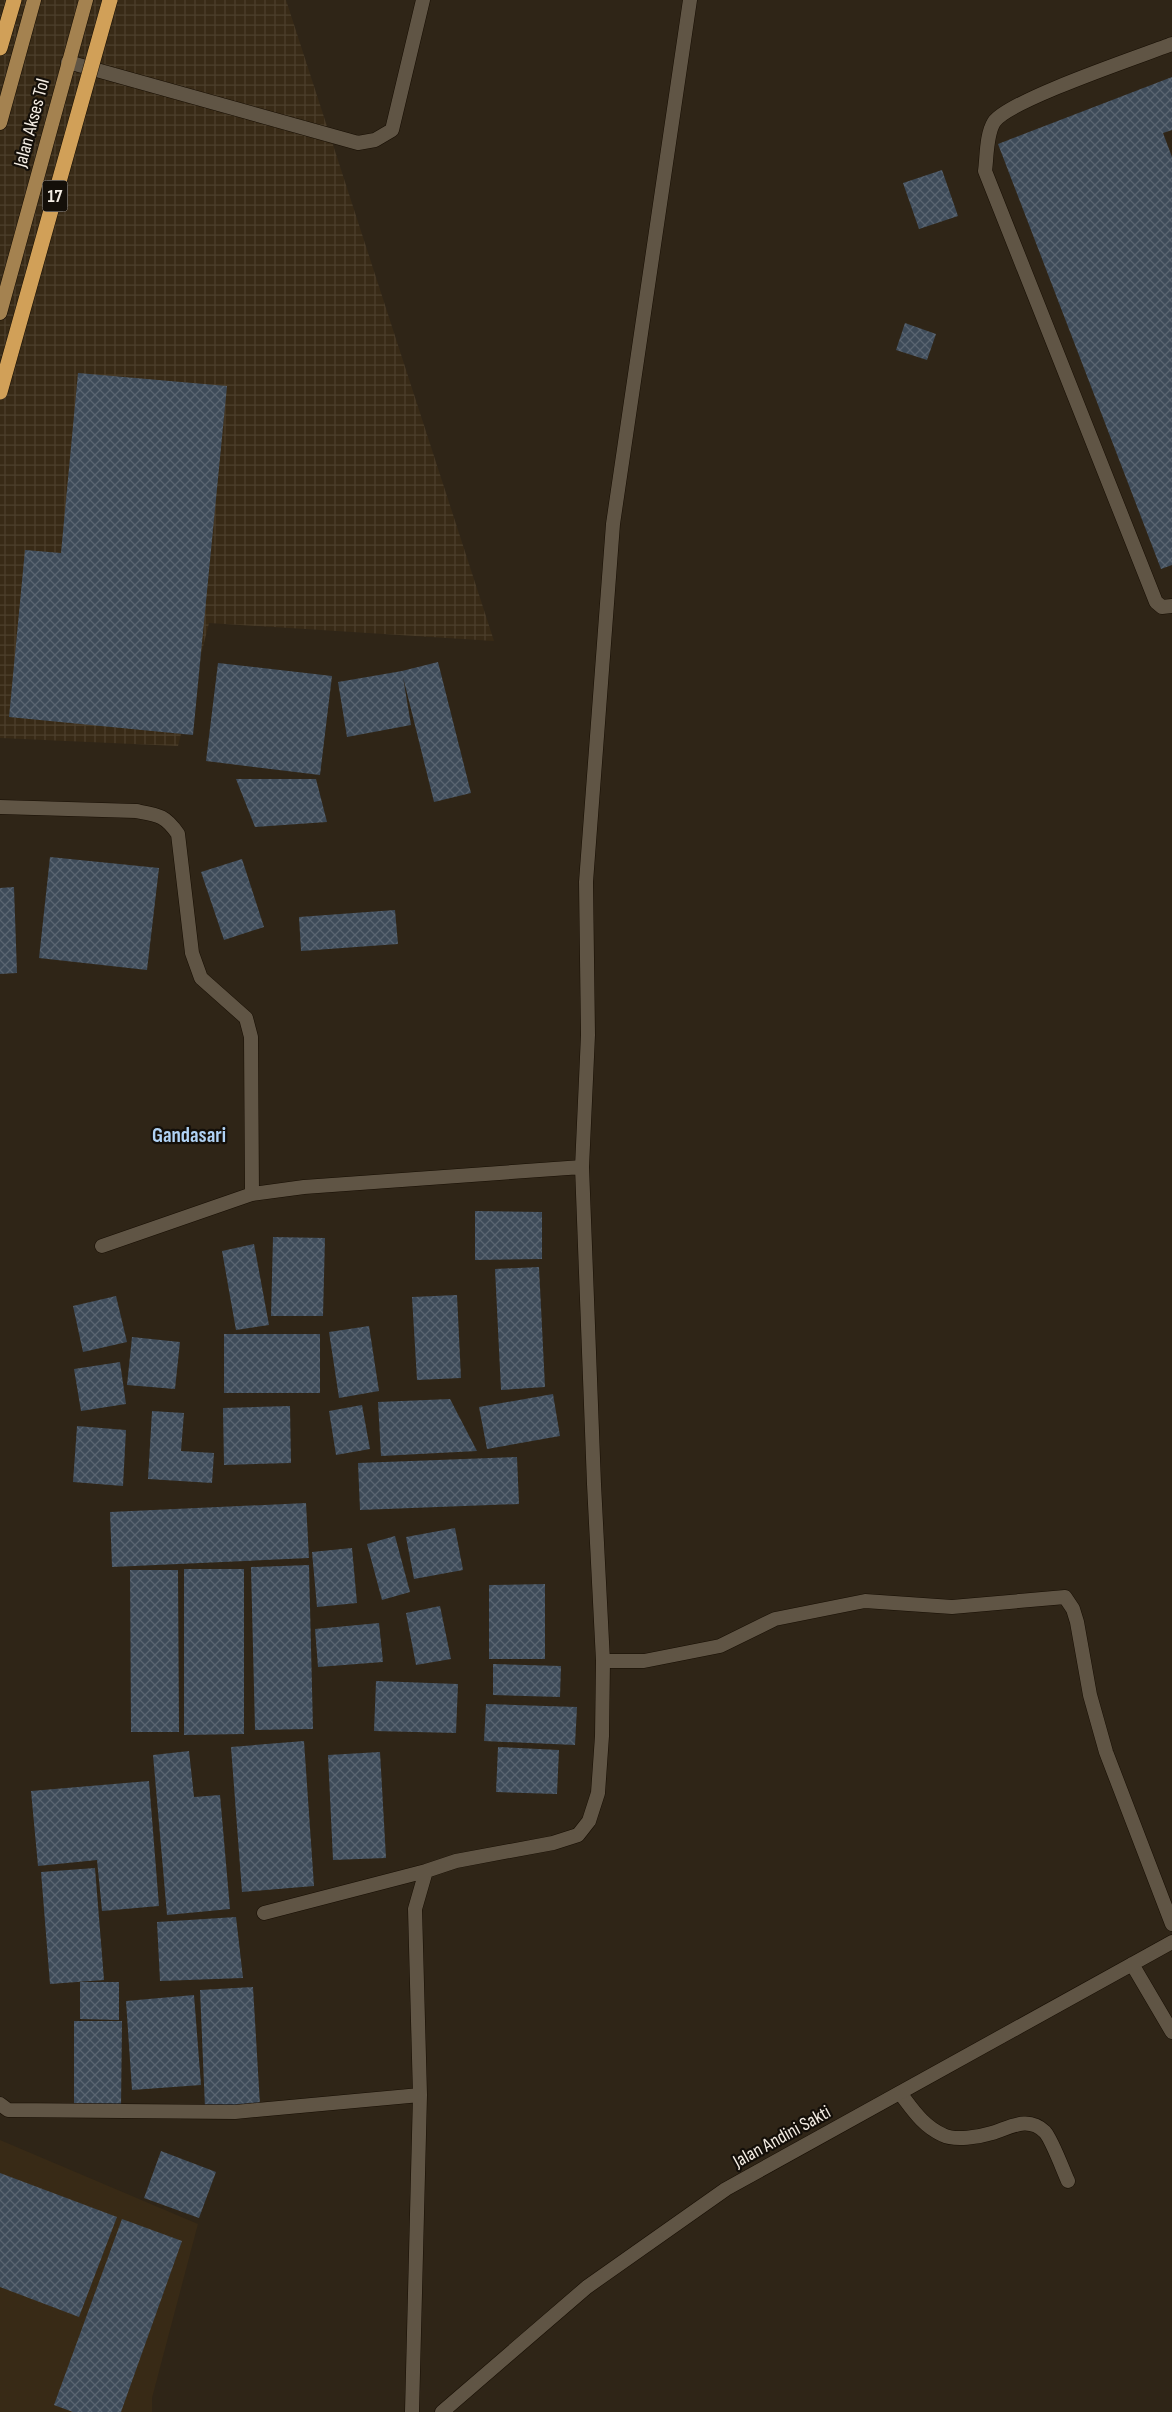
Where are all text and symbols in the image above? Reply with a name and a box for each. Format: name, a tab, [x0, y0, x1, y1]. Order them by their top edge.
street label: Jalan Akses Tol	[9, 76, 55, 171]
road number: 17	[42, 180, 68, 212]
district label: Gandasari	[152, 1123, 226, 1148]
street label: Jalan Andini Sakti	[728, 2101, 835, 2174]

